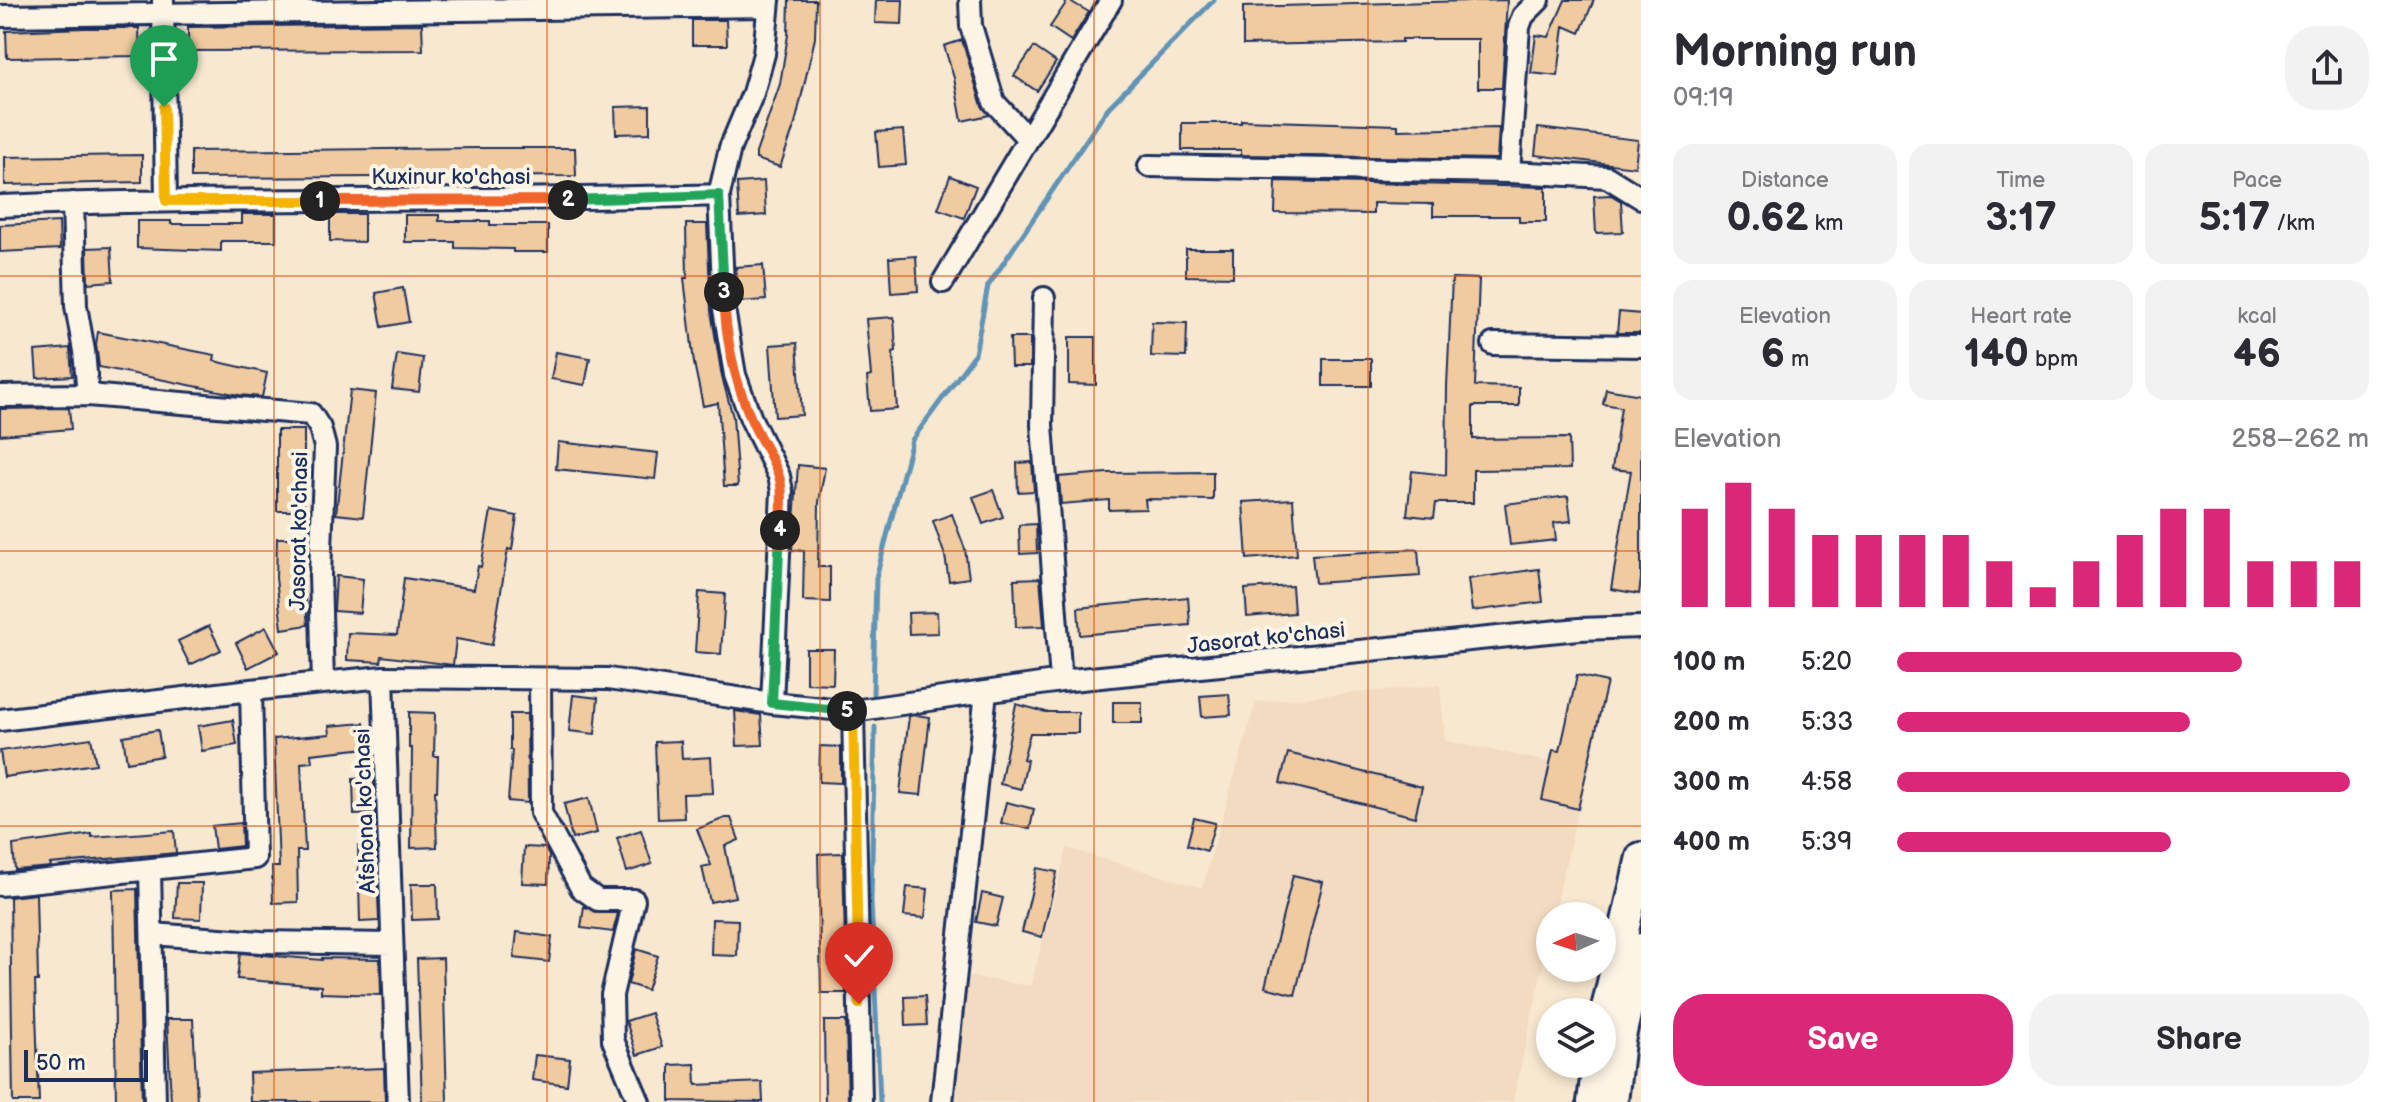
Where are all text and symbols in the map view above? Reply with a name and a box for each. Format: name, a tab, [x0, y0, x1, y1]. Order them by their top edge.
pin	[130, 25, 198, 107]
text: Morning run	[1673, 26, 1917, 79]
button: share	[2285, 26, 2369, 110]
icon: arrive	[142, 37, 186, 81]
text: 09:19	[1673, 83, 1734, 114]
street label: Kuxinur ko'chasi	[371, 164, 531, 191]
text: Distance	[1741, 167, 1829, 194]
text: Time	[1997, 167, 2045, 194]
text: Pace	[2232, 167, 2282, 194]
pin: 2	[548, 180, 588, 220]
pin: 1	[300, 181, 340, 221]
text: 2	[561, 186, 575, 213]
text: 1	[315, 187, 325, 214]
text: 0.62	[1727, 194, 1809, 242]
text: 3:17	[1985, 194, 2057, 242]
text: 5:17	[2199, 194, 2270, 242]
text: km	[1809, 210, 1843, 237]
text: /km	[2270, 210, 2315, 237]
pin: 3	[704, 272, 744, 312]
text: 3	[718, 278, 730, 305]
text: Elevation	[1739, 303, 1831, 330]
text: Heart rate	[1970, 303, 2072, 330]
text: kcal	[2237, 303, 2277, 330]
text: 6	[1761, 330, 1785, 378]
text: 140	[1964, 330, 2029, 378]
text: 46	[2233, 330, 2281, 378]
text: m	[1785, 346, 1809, 373]
text: bpm	[2029, 346, 2078, 373]
text: Elevation	[1673, 424, 1781, 455]
text: 258–262 m	[2231, 424, 2369, 455]
street label: Jasorat ko'chasi	[285, 451, 314, 611]
pin: 4	[760, 510, 800, 550]
text: 4	[774, 516, 786, 543]
street label: Jasorat ko'chasi	[1186, 617, 1347, 660]
text: 100 m	[1673, 647, 1746, 678]
text: 5:20	[1801, 647, 1852, 678]
pin: 5	[827, 691, 867, 731]
text: 5	[841, 697, 853, 724]
text: 200 m	[1673, 707, 1750, 738]
text: 5:33	[1801, 707, 1853, 738]
street label: Afshona ko'chasi	[349, 728, 382, 894]
text: 300 m	[1673, 767, 1750, 798]
text: 4:58	[1801, 767, 1852, 798]
text: 400 m	[1673, 827, 1750, 858]
text: 5:39	[1801, 827, 1852, 858]
north arrow	[1536, 902, 1616, 982]
map controls	[1536, 902, 1616, 1078]
pin	[825, 922, 893, 1004]
icon: check	[837, 934, 881, 978]
button: Save	[1673, 994, 2013, 1086]
button: Share	[2029, 994, 2369, 1086]
button: layers	[1536, 998, 1616, 1078]
scale bar	[24, 1046, 148, 1082]
text: 50 m	[36, 1050, 86, 1077]

